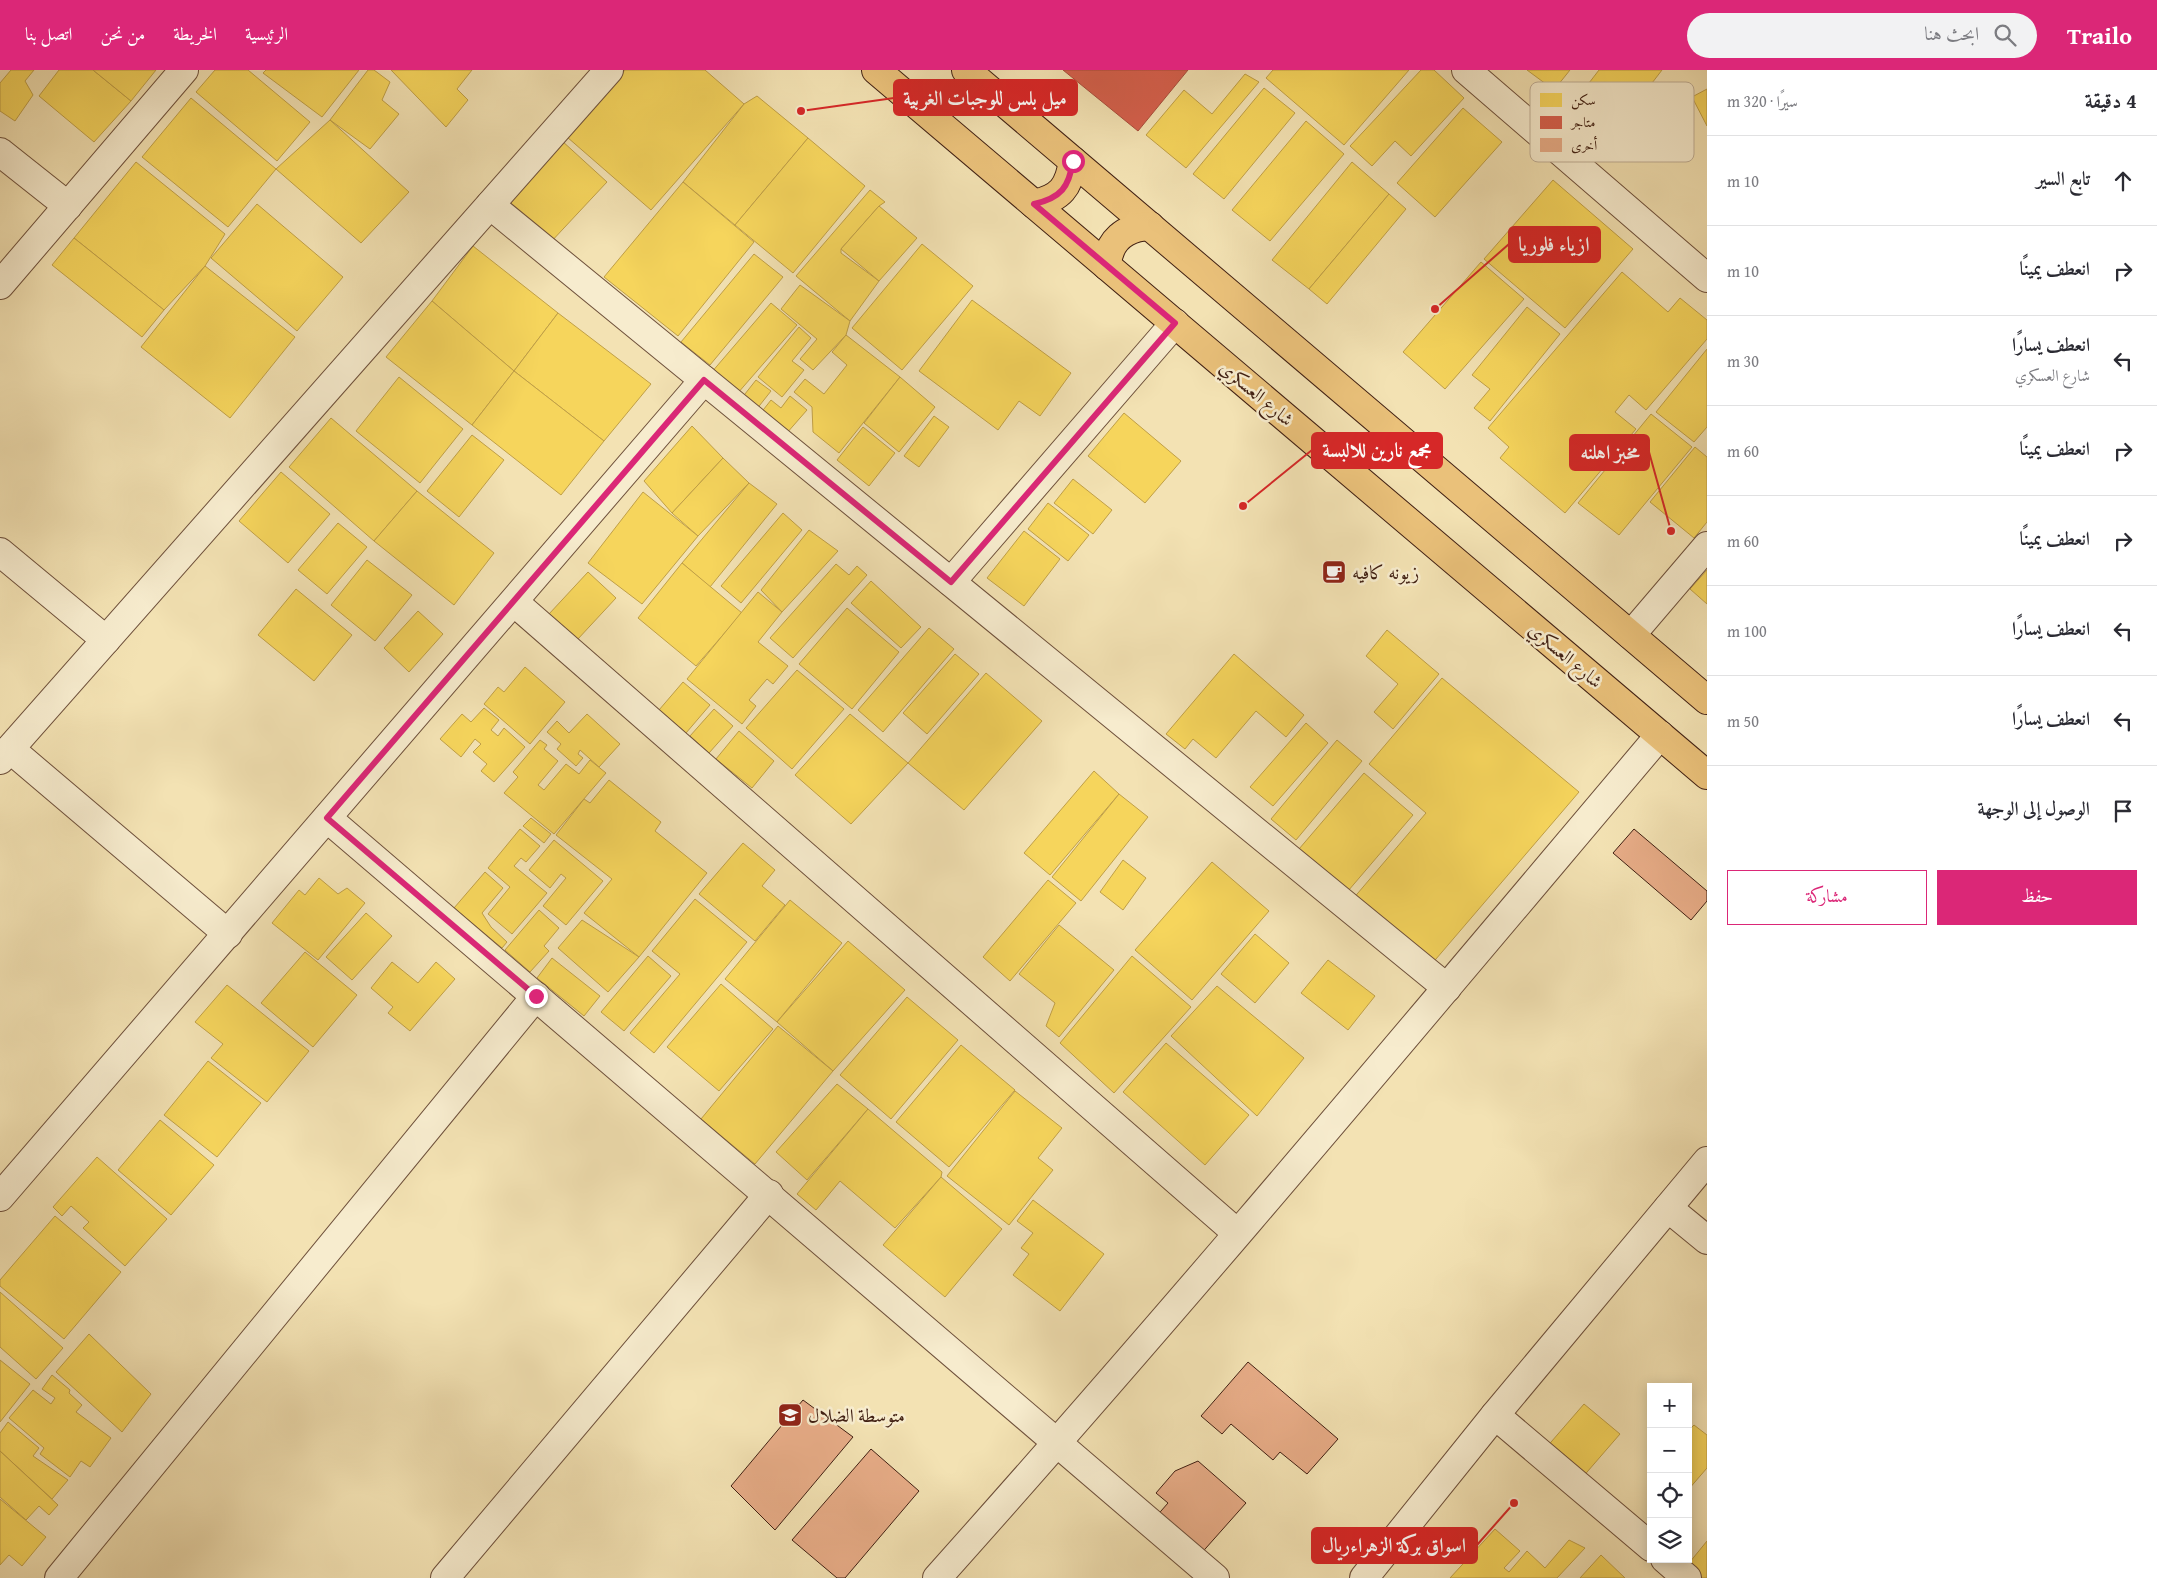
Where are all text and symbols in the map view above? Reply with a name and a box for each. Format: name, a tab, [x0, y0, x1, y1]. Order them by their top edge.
search box	[1687, 13, 2037, 58]
text: Trailo	[2067, 18, 2132, 53]
text: ابحث هنا	[1924, 19, 1979, 47]
text: اتصل بنا	[25, 20, 72, 47]
text: من نحن	[100, 20, 145, 47]
text: الخريطة	[173, 20, 217, 47]
text: الرئيسية	[245, 20, 288, 47]
icon: search	[1991, 21, 2019, 49]
callout: ميل بلس للوجبات الغربية	[894, 80, 1077, 115]
legend	[1530, 82, 1694, 162]
text: ميل بلس للوجبات الغربية	[903, 83, 1067, 112]
text: 4 دقيقة	[2085, 85, 2137, 116]
text: سيرًا · 320 m	[1727, 89, 1798, 113]
text: سكن	[1571, 90, 1596, 110]
text: متاجر	[1569, 112, 1595, 132]
text: أخرى	[1571, 135, 1598, 155]
route start	[1062, 150, 1085, 173]
text: تابع السير	[2036, 164, 2090, 192]
icon: ahead	[2109, 167, 2137, 195]
text: 10 m	[1727, 169, 1759, 193]
callout: ازياء فلوريا	[1509, 227, 1600, 262]
text: ازياء فلوريا	[1518, 229, 1590, 258]
text: انعطف يمينًا	[2020, 254, 2090, 282]
icon: right	[2109, 257, 2137, 285]
text: 10 m	[1727, 259, 1759, 283]
text: انعطف يسارًا	[2012, 330, 2090, 358]
icon: left	[2109, 347, 2137, 375]
text: 30 m	[1727, 349, 1759, 373]
street label: شارع العسكري	[1212, 354, 1300, 434]
text: شارع العسكري	[2015, 363, 2090, 387]
callout: مجمع نارين للالبسة	[1312, 433, 1442, 468]
text: انعطف يمينًا	[2020, 434, 2090, 462]
text: مجمع نارين للالبسة	[1322, 435, 1432, 469]
callout: مخبز اهلنه	[1570, 435, 1649, 470]
text: مخبز اهلنه	[1580, 437, 1640, 466]
icon: right	[2109, 437, 2137, 465]
text: 60 m	[1727, 439, 1759, 463]
text: انعطف يمينًا	[2020, 524, 2090, 552]
icon: right	[2109, 527, 2137, 555]
text: 60 m	[1727, 529, 1759, 553]
place label: زيونه كافيه	[1352, 558, 1419, 586]
cafe icon: زيونه كافيه	[1321, 559, 1347, 585]
text: انعطف يسارًا	[2012, 614, 2090, 642]
street label: شارع العسكري	[1521, 616, 1609, 696]
icon: left	[2109, 617, 2137, 645]
text: 100 m	[1727, 619, 1767, 643]
text: انعطف يسارًا	[2012, 704, 2090, 732]
icon: left	[2109, 707, 2137, 735]
text: 50 m	[1727, 709, 1759, 733]
text: الوصول إلى الوجهة	[1978, 794, 2090, 822]
icon: arrive	[2109, 797, 2137, 825]
button: مشاركة	[1727, 870, 1927, 925]
button: حفظ	[1937, 870, 2137, 925]
route end	[525, 985, 548, 1008]
map controls	[1647, 1383, 1692, 1563]
button: +	[1647, 1383, 1692, 1428]
place label: متوسطة الضلال	[808, 1401, 905, 1429]
school or university icon: متوسطة الضلال	[777, 1402, 803, 1428]
button: −	[1647, 1428, 1692, 1473]
button: locate	[1647, 1473, 1692, 1518]
button: layers	[1647, 1518, 1692, 1563]
callout: اسواق بركة الزهراء﷼	[1312, 1528, 1477, 1563]
text: اسواق بركة الزهراء﷼	[1322, 1530, 1466, 1561]

